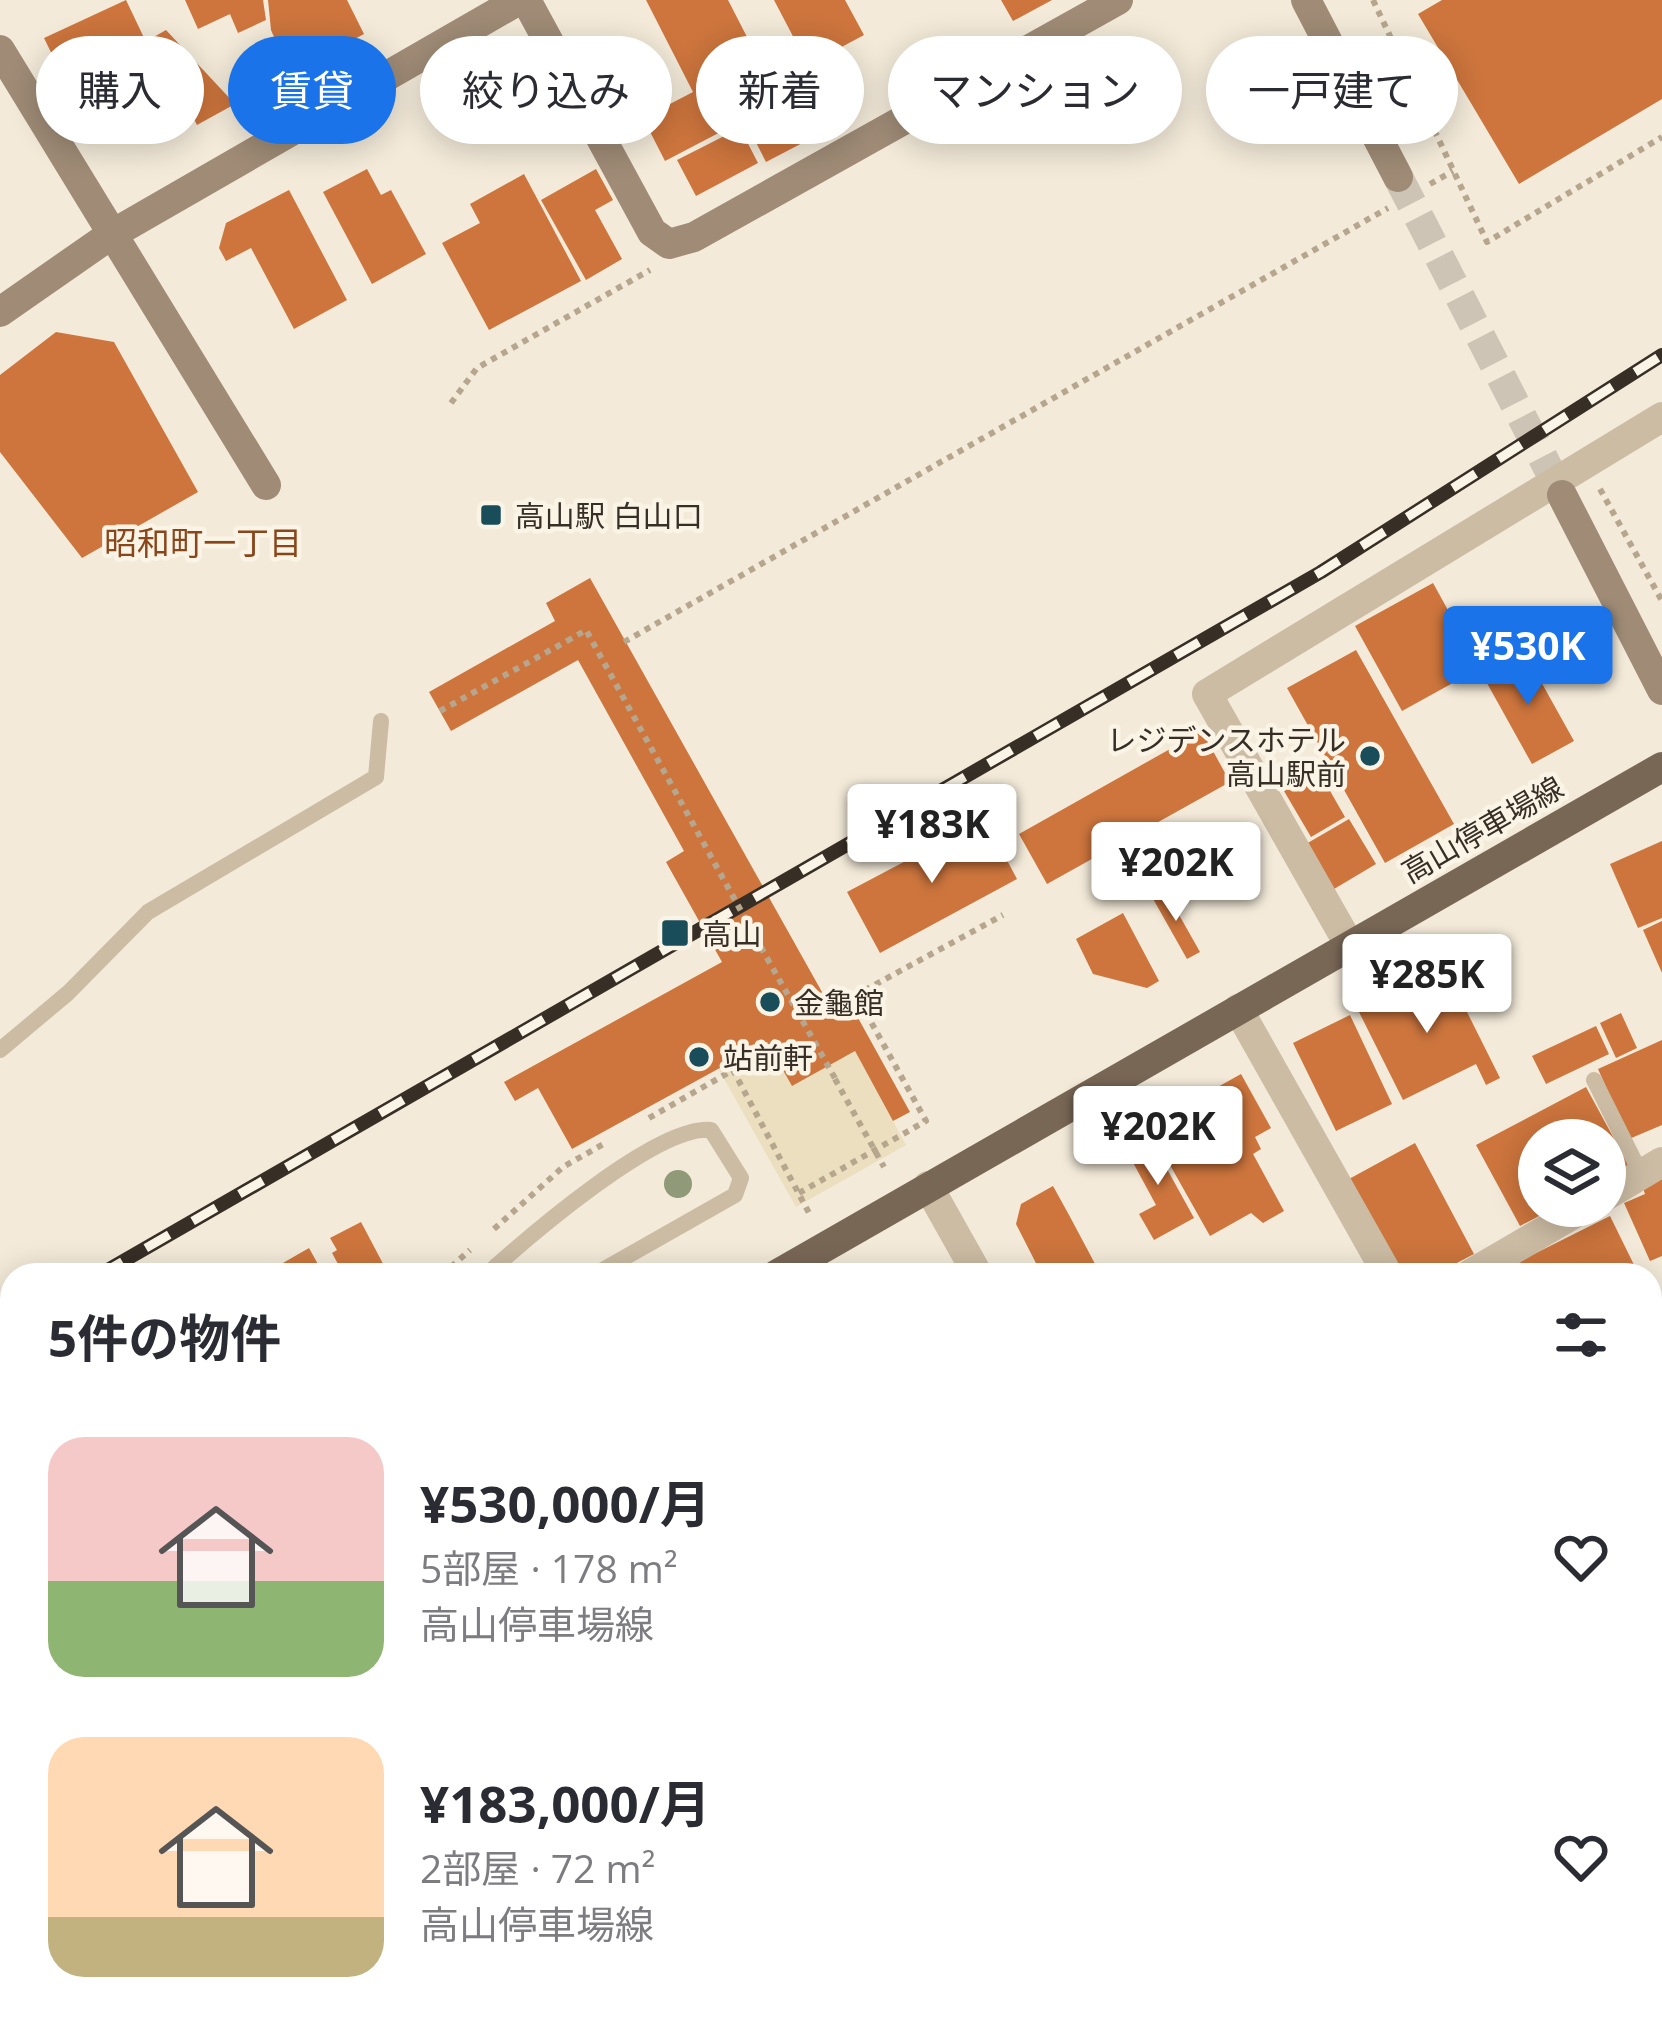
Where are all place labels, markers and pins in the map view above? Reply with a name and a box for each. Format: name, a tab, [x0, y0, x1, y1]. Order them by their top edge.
place label: 高山駅 白山口	[515, 495, 703, 536]
marker: 高山駅 白山口	[478, 502, 504, 528]
pin: ¥530K	[1444, 606, 1612, 708]
place label: レジデンスホテル 高山駅前	[1107, 719, 1346, 794]
marker: レジデンスホテル 高山駅前	[1357, 743, 1383, 769]
pin: ¥183K	[848, 784, 1016, 886]
pin: ¥202K	[1092, 822, 1260, 924]
place label: 高山	[702, 913, 762, 954]
marker: 高山	[659, 917, 691, 949]
pin: ¥285K	[1343, 934, 1511, 1036]
place label: 金龜館	[794, 982, 884, 1023]
marker: 金龜館	[757, 989, 783, 1015]
place label: 站前軒	[723, 1037, 813, 1078]
marker: 站前軒	[686, 1044, 712, 1070]
pin: ¥202K	[1074, 1086, 1242, 1188]

